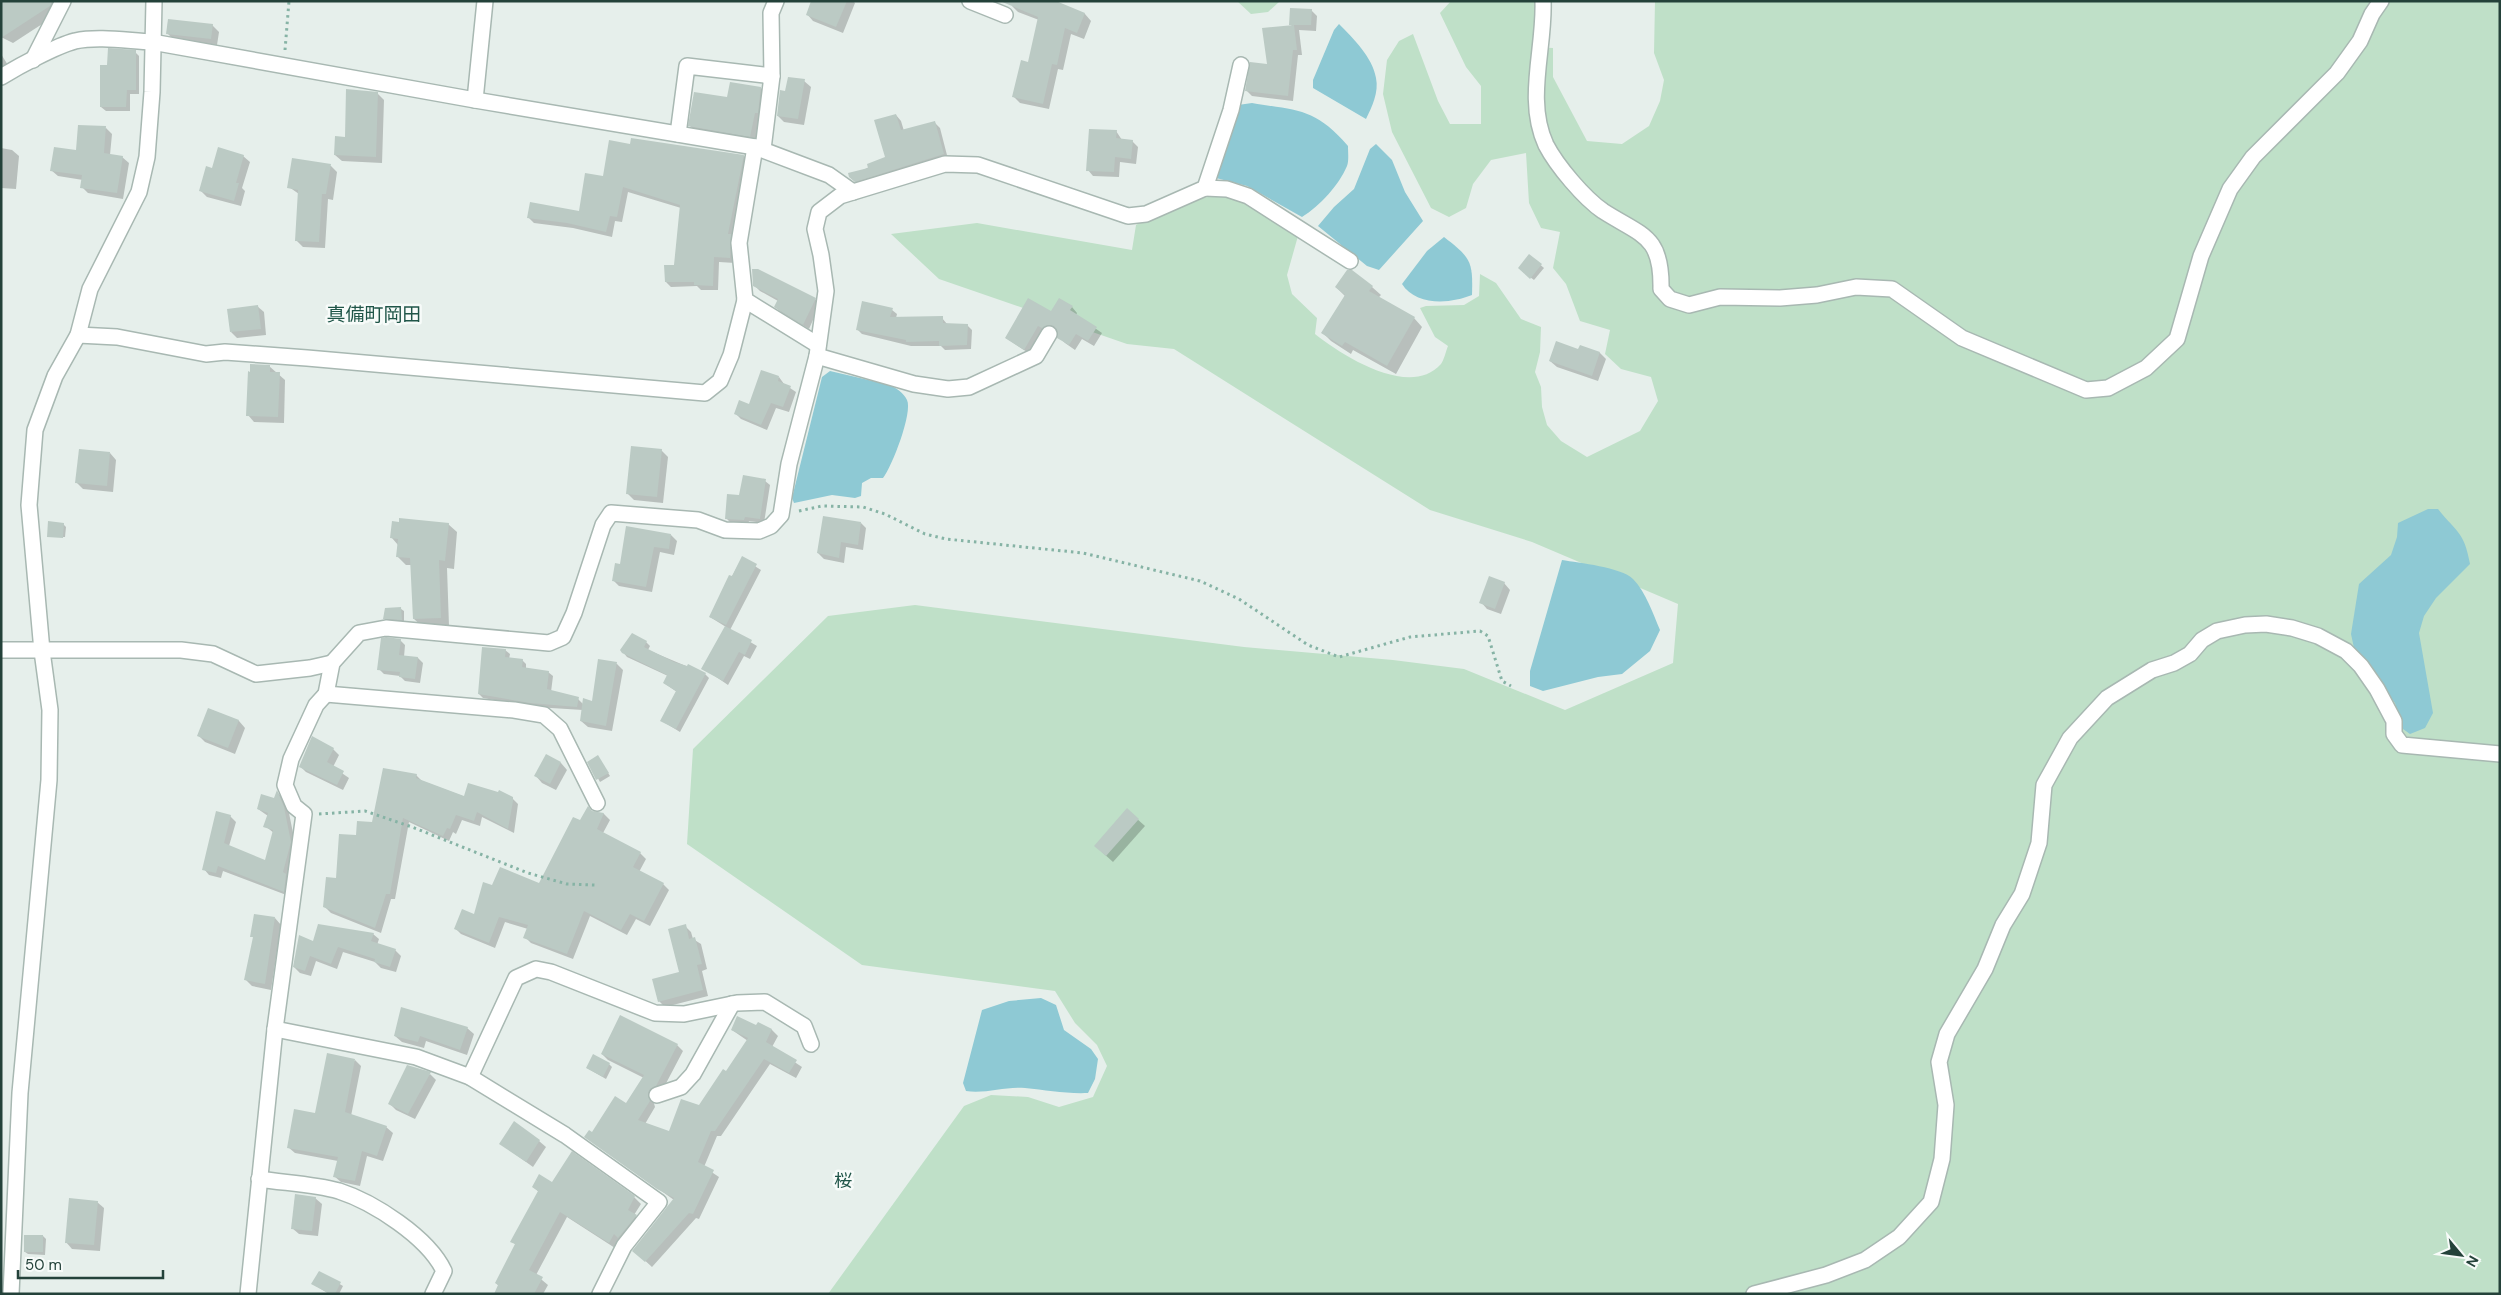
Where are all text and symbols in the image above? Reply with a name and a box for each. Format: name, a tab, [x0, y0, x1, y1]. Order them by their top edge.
district label: 真備町岡田	[326, 302, 422, 327]
district label: 桜	[834, 1169, 852, 1193]
north arrow	[2436, 1230, 2486, 1280]
scale bar	[18, 1248, 162, 1280]
text: N	[2462, 1252, 2483, 1270]
text: 50 m	[25, 1255, 62, 1275]

